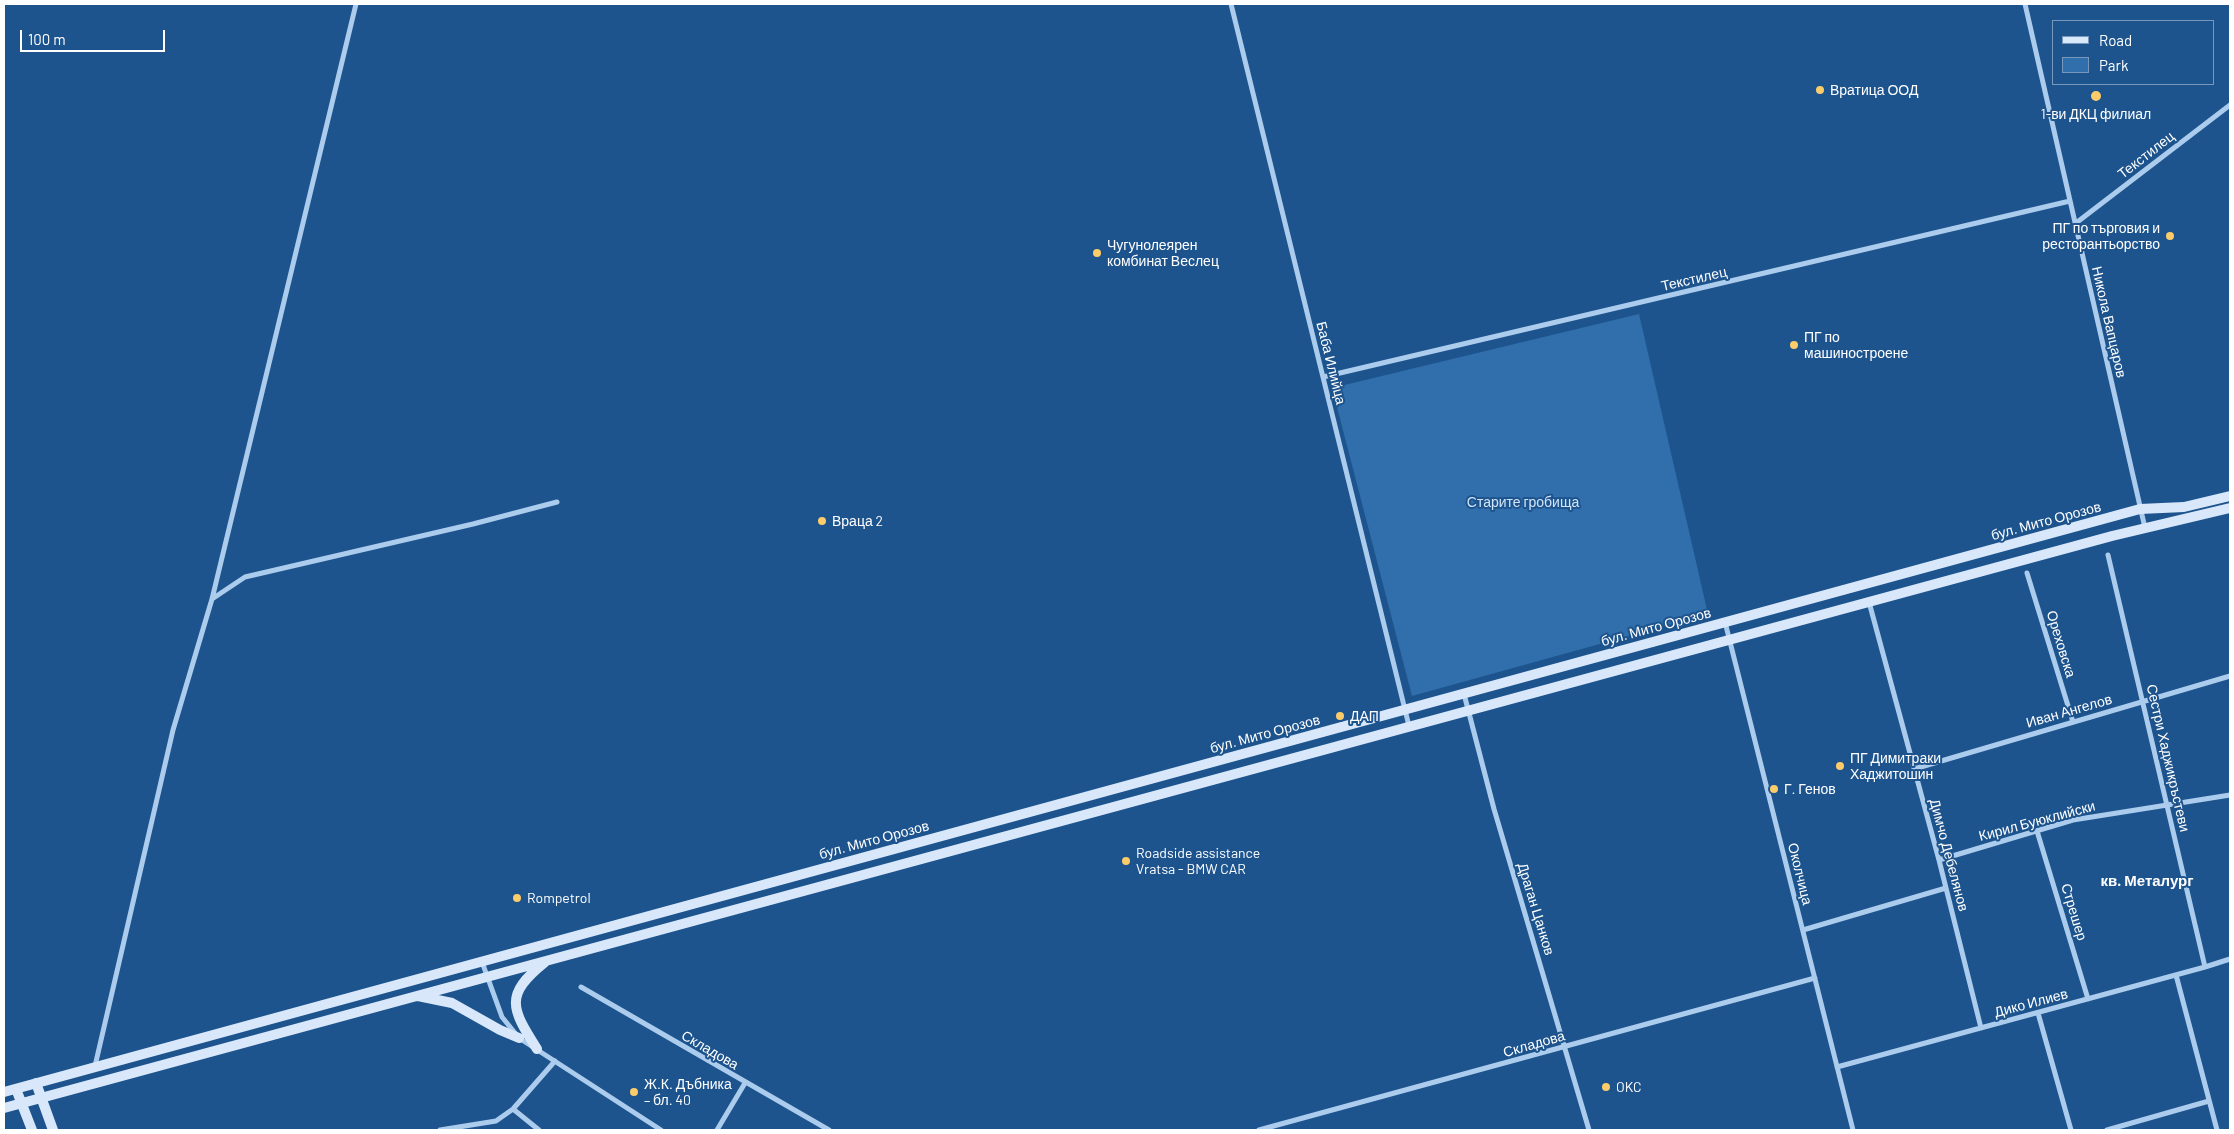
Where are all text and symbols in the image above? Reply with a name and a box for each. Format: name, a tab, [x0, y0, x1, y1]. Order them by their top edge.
scale bar	[22, 20, 168, 52]
legend	[2052, 20, 2214, 85]
text: 100 m	[28, 30, 66, 48]
text: Road	[2099, 31, 2132, 49]
text: Park	[2099, 56, 2128, 74]
place label: Вратица ООД	[1830, 82, 1918, 98]
marker: Вратица ООД	[1814, 84, 1826, 96]
marker: 1-ви ДКЦ филиал	[2089, 89, 2103, 103]
place label: 1-ви ДКЦ филиал	[2041, 106, 2151, 122]
street label: Текстилец	[2114, 128, 2178, 182]
place label: ПГ по търговия и ресторантьорство	[2042, 220, 2160, 252]
marker: ПГ по търговия и ресторантьорство	[2164, 230, 2176, 242]
place label: Чугунолеярен комбинат Веслец	[1107, 237, 1219, 270]
marker: Чугунолеярен комбинат Веслец	[1091, 247, 1103, 259]
street label: Текстилец	[1659, 263, 1729, 295]
street label: Никола Вапцаров	[2088, 265, 2130, 379]
street label: Баба Илийца	[1313, 320, 1349, 406]
place label: ПГ по машиностроене	[1804, 329, 1908, 362]
marker: ПГ по машиностроене	[1788, 339, 1800, 351]
park label: Старите гробища	[1467, 494, 1579, 510]
street label: бул. Мито Орозов	[1989, 498, 2103, 544]
place label: Враца 2	[832, 513, 883, 529]
marker: Враца 2	[816, 515, 828, 527]
street label: бул. Мито Орозов	[1599, 604, 1713, 650]
street label: Ореховска	[2043, 608, 2079, 680]
street label: Сестри Хаджикръстеви	[2143, 682, 2193, 834]
street label: Иван Ангелов	[2024, 691, 2114, 731]
place label: ДАП	[1350, 708, 1379, 724]
marker: ДАП	[1334, 710, 1346, 722]
street label: бул. Мито Орозов	[1208, 711, 1322, 757]
place label: ПГ Димитраки Хаджитошин	[1850, 750, 1941, 782]
marker: ПГ Димитраки Хаджитошин	[1834, 760, 1846, 772]
place label: Г. Генов	[1784, 781, 1836, 797]
marker: Г. Генов	[1768, 783, 1780, 795]
street label: Димчо Дебелянов	[1926, 797, 1972, 913]
street label: Кирил Буюклийски	[1977, 797, 2097, 845]
street label: бул. Мито Орозов	[817, 817, 931, 863]
street label: Околчица	[1784, 841, 1816, 907]
place label: Roadside assistance Vratsa - BMW CAR	[1136, 845, 1260, 878]
marker: Roadside assistance Vratsa - BMW CAR	[1120, 855, 1132, 867]
street label: Драган Цанков	[1514, 861, 1558, 957]
district label: кв. Металург	[2101, 872, 2193, 890]
street label: Стрешер	[2057, 881, 2091, 943]
place label: Rompetrol	[527, 890, 591, 906]
marker: Rompetrol	[511, 892, 523, 904]
street label: Дико Илиев	[1992, 985, 2070, 1021]
street label: Складова	[678, 1027, 742, 1073]
street label: Складова	[1501, 1027, 1567, 1061]
place label: Ж.К. Дъбника – бл. 40	[644, 1076, 732, 1108]
place label: OKC	[1616, 1079, 1642, 1095]
marker: OKC	[1600, 1081, 1612, 1093]
marker: Ж.К. Дъбника – бл. 40	[628, 1086, 640, 1098]

